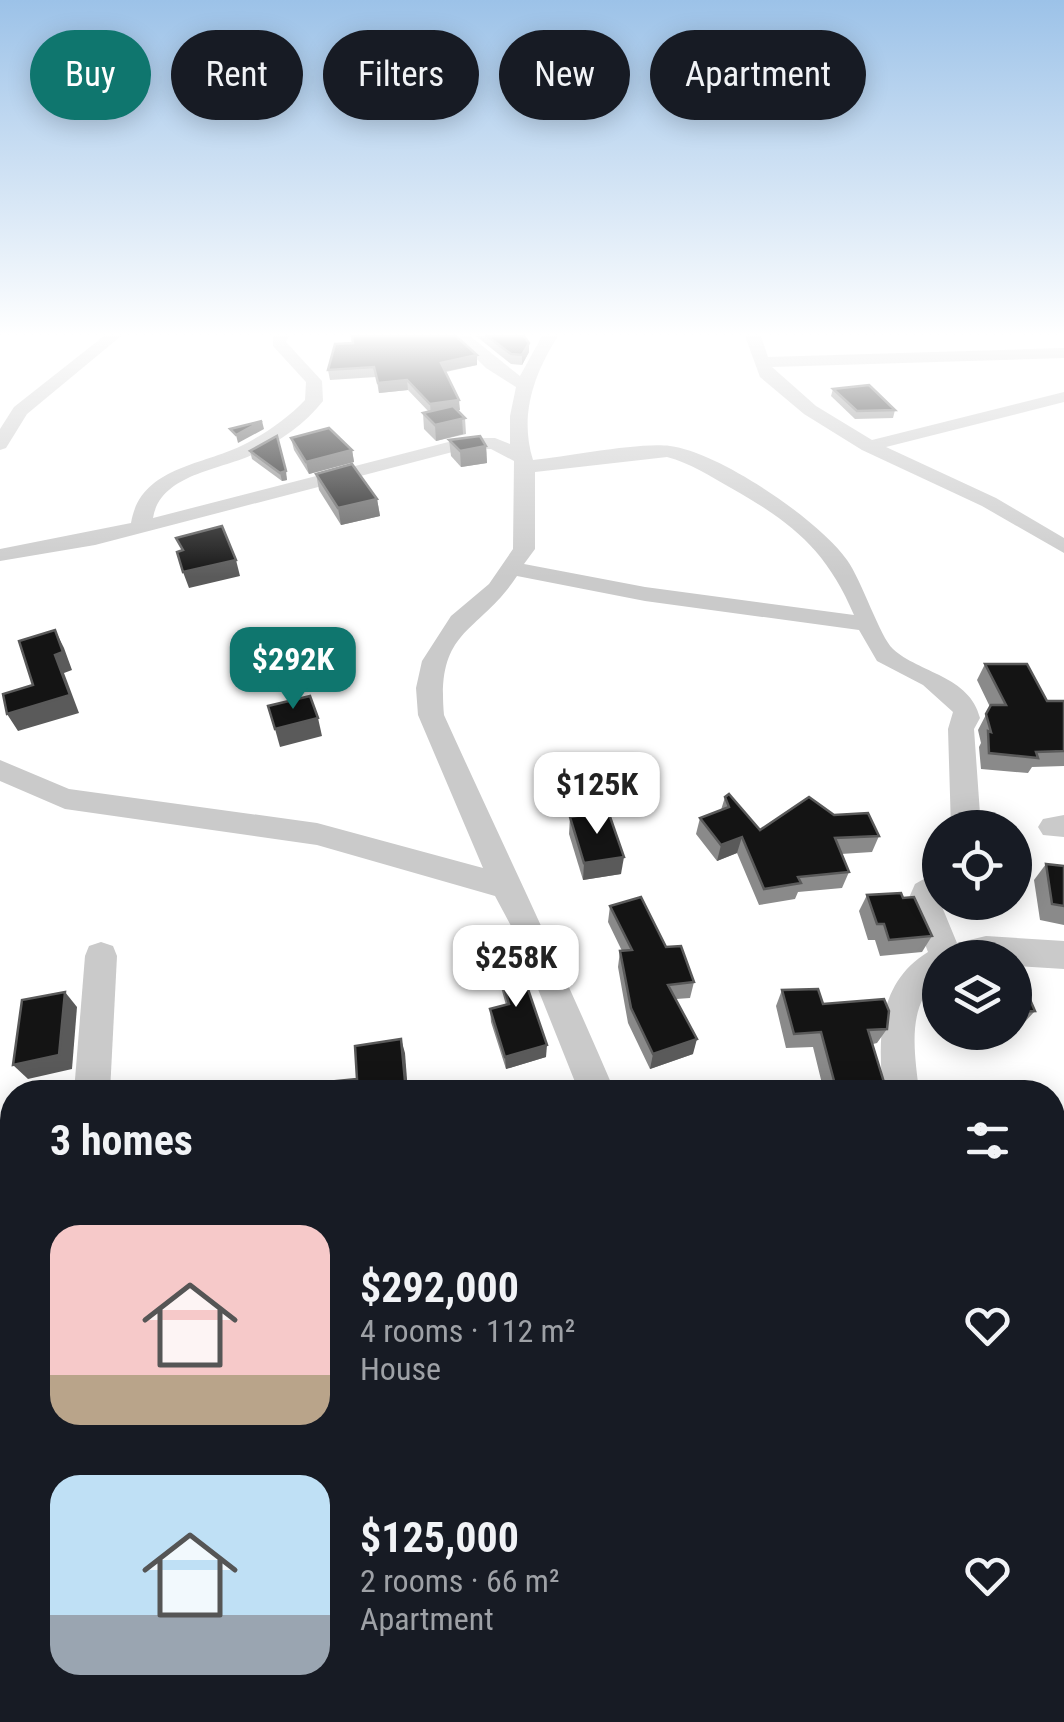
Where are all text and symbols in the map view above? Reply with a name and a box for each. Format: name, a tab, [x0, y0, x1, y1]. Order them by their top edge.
chip: Buy	[30, 30, 151, 120]
chip: Rent	[171, 30, 303, 120]
chip: Filters	[323, 30, 479, 120]
chip: New	[499, 30, 630, 120]
chip: Apartment	[650, 30, 866, 120]
pin: $292K	[223, 627, 363, 712]
text: $292K	[252, 640, 334, 678]
pin: $125K	[527, 752, 667, 837]
text: $125K	[556, 765, 638, 803]
map controls	[922, 810, 1032, 1050]
button: locate	[922, 810, 1032, 920]
pin: $258K	[446, 925, 586, 1010]
text: $258K	[475, 938, 557, 976]
button: layers	[922, 940, 1032, 1050]
icon: filters	[960, 1113, 1015, 1168]
text: 3 homes	[50, 1116, 193, 1165]
text: $292,000	[360, 1263, 519, 1312]
icon: home	[130, 1265, 250, 1385]
icon: heart	[960, 1298, 1015, 1353]
text: 4 rooms · 112 m²	[360, 1312, 575, 1350]
text: House	[360, 1350, 441, 1388]
text: $125,000	[360, 1513, 519, 1562]
icon: home	[130, 1515, 250, 1635]
icon: heart	[960, 1548, 1015, 1603]
text: 2 rooms · 66 m²	[360, 1562, 559, 1600]
text: Apartment	[360, 1600, 494, 1638]

